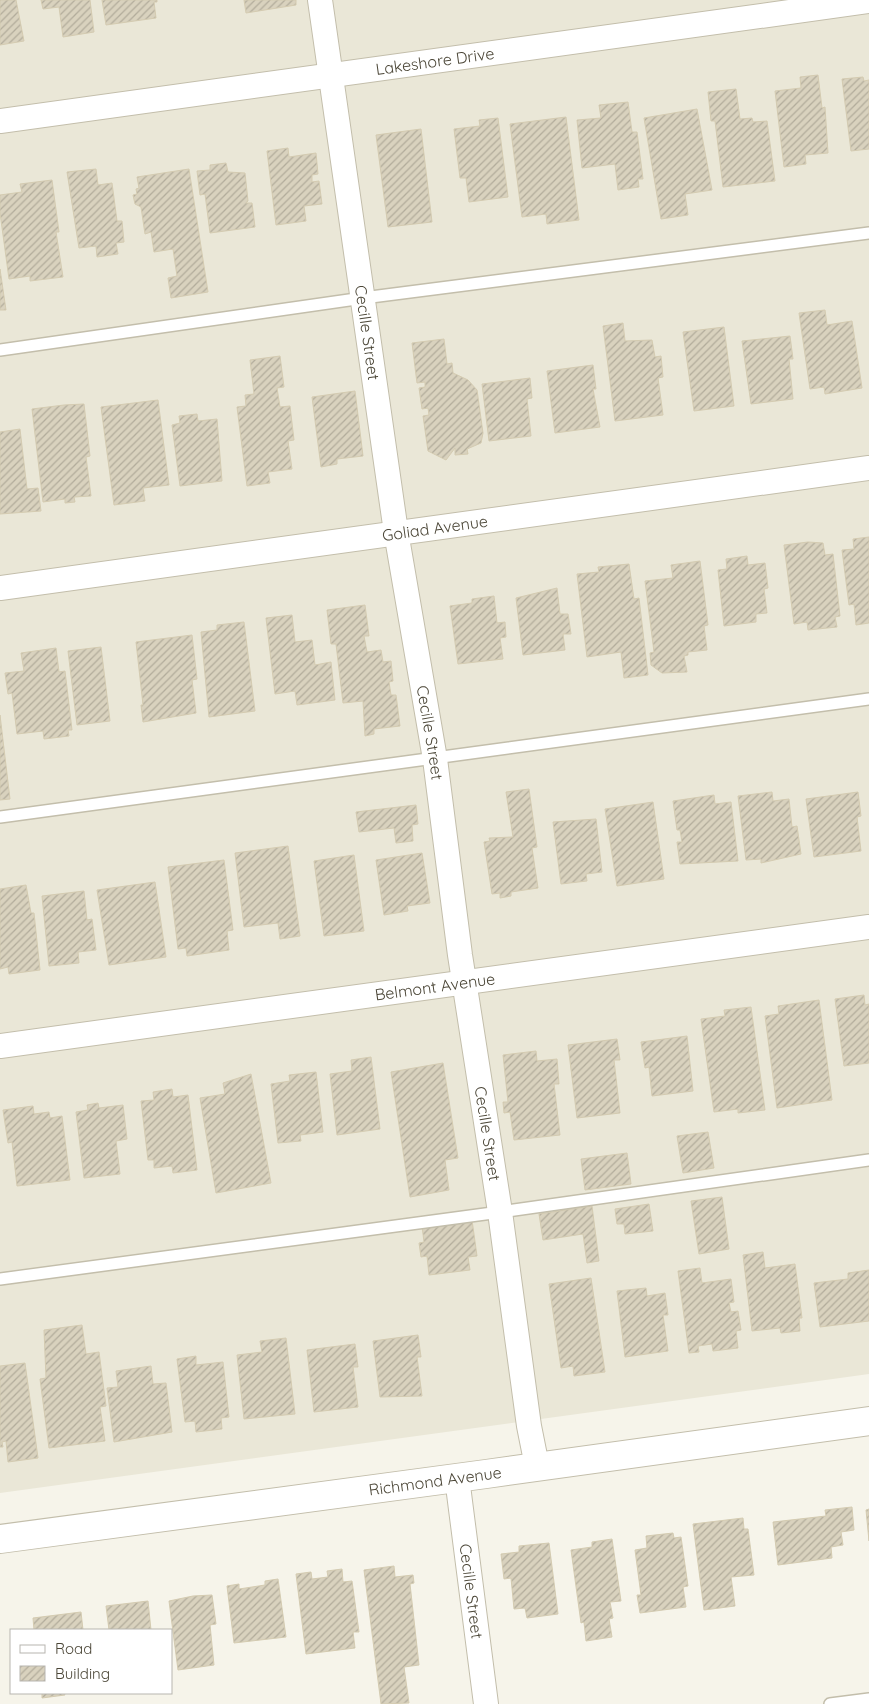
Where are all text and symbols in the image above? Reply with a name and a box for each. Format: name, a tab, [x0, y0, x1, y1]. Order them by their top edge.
street label: Lakeshore Drive	[374, 43, 495, 79]
street label: Cecille Street	[351, 284, 384, 381]
street label: Goliad Avenue	[381, 511, 489, 545]
street label: Cecille Street	[413, 684, 448, 781]
street label: Belmont Avenue	[374, 968, 496, 1005]
street label: Cecille Street	[471, 1085, 505, 1182]
street label: Richmond Avenue	[367, 1462, 503, 1500]
street label: Cecille Street	[456, 1542, 488, 1640]
legend	[10, 1629, 172, 1694]
text: Road	[55, 1639, 92, 1658]
text: Building	[55, 1664, 110, 1683]

